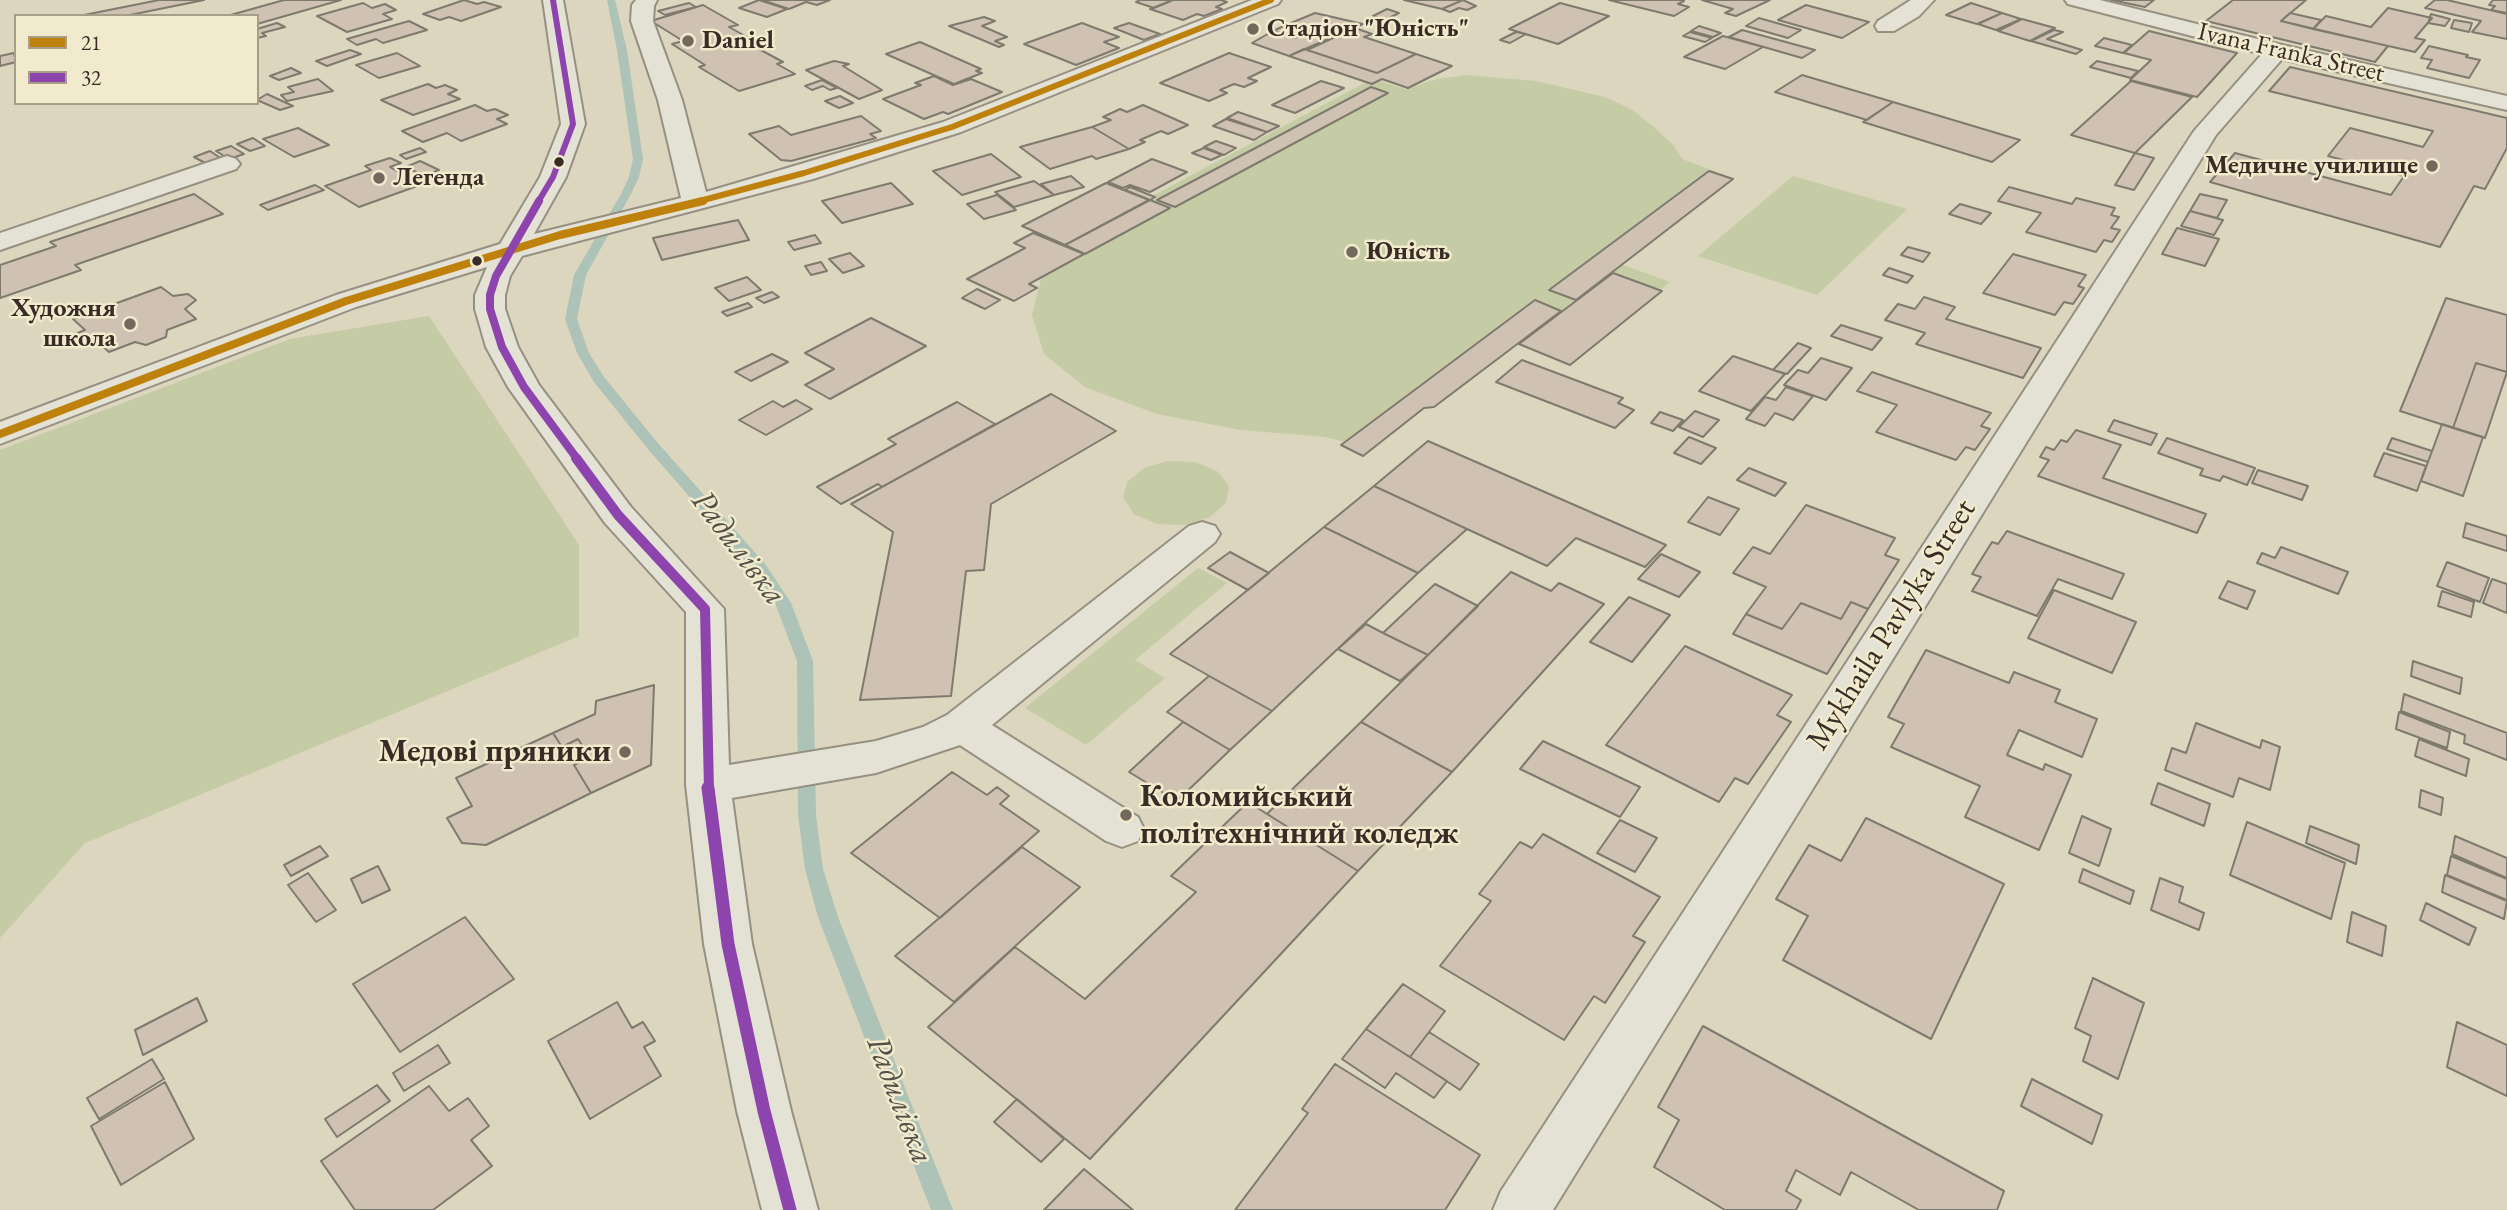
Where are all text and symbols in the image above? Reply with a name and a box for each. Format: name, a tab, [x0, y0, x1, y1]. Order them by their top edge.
place label: Стадіон "Юність"	[1267, 13, 1469, 45]
legend	[14, 14, 259, 105]
street label: Ivana Franka Street	[2195, 16, 2387, 90]
marker: Стадіон "Юність"	[1245, 21, 1261, 37]
place label: Daniel	[702, 25, 774, 57]
text: 21	[81, 29, 101, 56]
marker: Daniel	[680, 33, 696, 49]
text: 32	[81, 64, 101, 91]
place label: Медичне училище	[2205, 150, 2418, 182]
unlabelled marker	[552, 155, 566, 169]
marker: Медичне училище	[2424, 158, 2440, 174]
place label: Легенда	[393, 162, 484, 194]
marker: Легенда	[371, 170, 387, 186]
place label: Юність	[1366, 236, 1450, 268]
marker: Юність	[1344, 244, 1360, 260]
unlabelled marker	[470, 254, 484, 268]
place label: Художня школа	[11, 293, 116, 354]
marker: Художня школа	[122, 316, 138, 332]
water label: Радилівка	[682, 483, 794, 613]
street label: Mykhaila Pavlyka Street	[1799, 492, 1985, 758]
place label: Медові пряники	[379, 733, 611, 771]
marker: Медові пряники	[617, 744, 633, 760]
place label: Коломийський політехнічний коледж	[1140, 778, 1459, 853]
marker: Коломийський політехнічний коледж	[1118, 807, 1134, 823]
water label: Радилівка	[857, 1030, 941, 1170]

